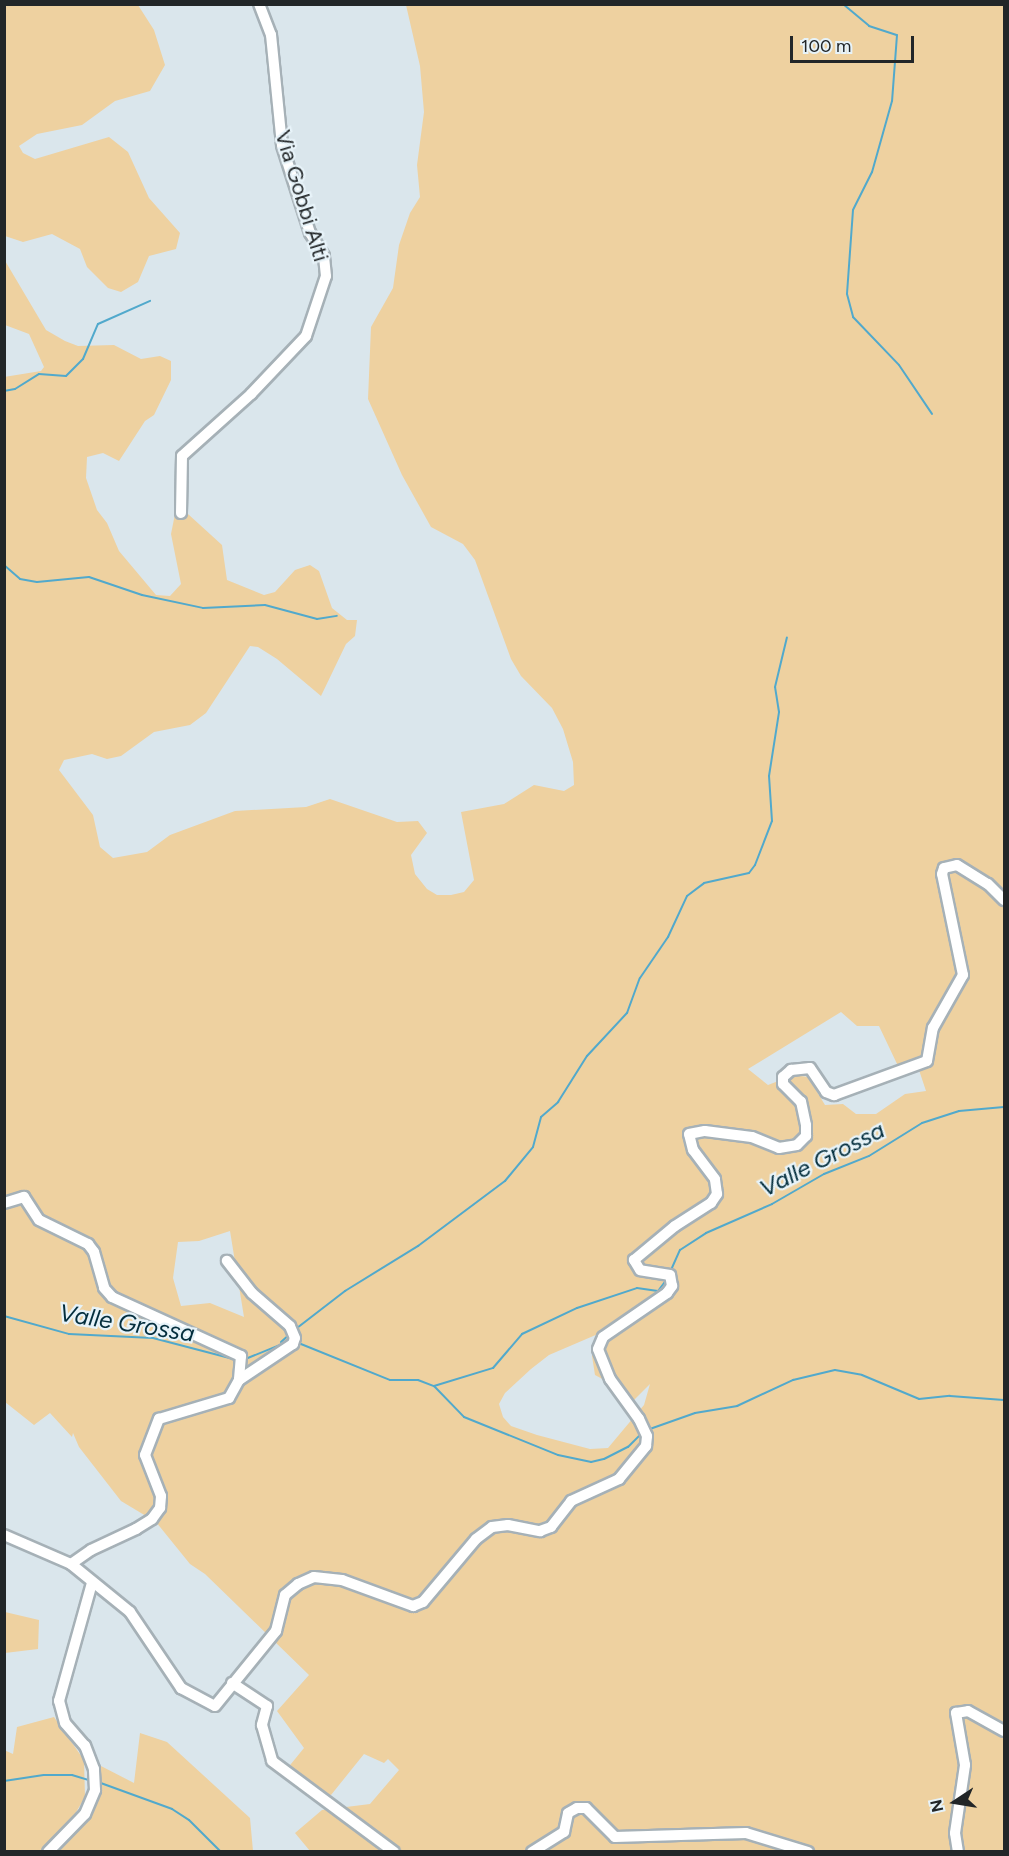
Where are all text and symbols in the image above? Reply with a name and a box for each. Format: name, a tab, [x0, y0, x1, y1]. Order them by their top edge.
scale bar	[793, 24, 918, 62]
text: 100 m	[801, 35, 851, 57]
street label: Via Gobbi Alti	[270, 127, 334, 265]
water label: Valle Grossa	[755, 1115, 889, 1203]
water label: Valle Grossa	[57, 1298, 197, 1348]
north arrow	[925, 1772, 985, 1832]
text: N	[926, 1798, 947, 1814]

